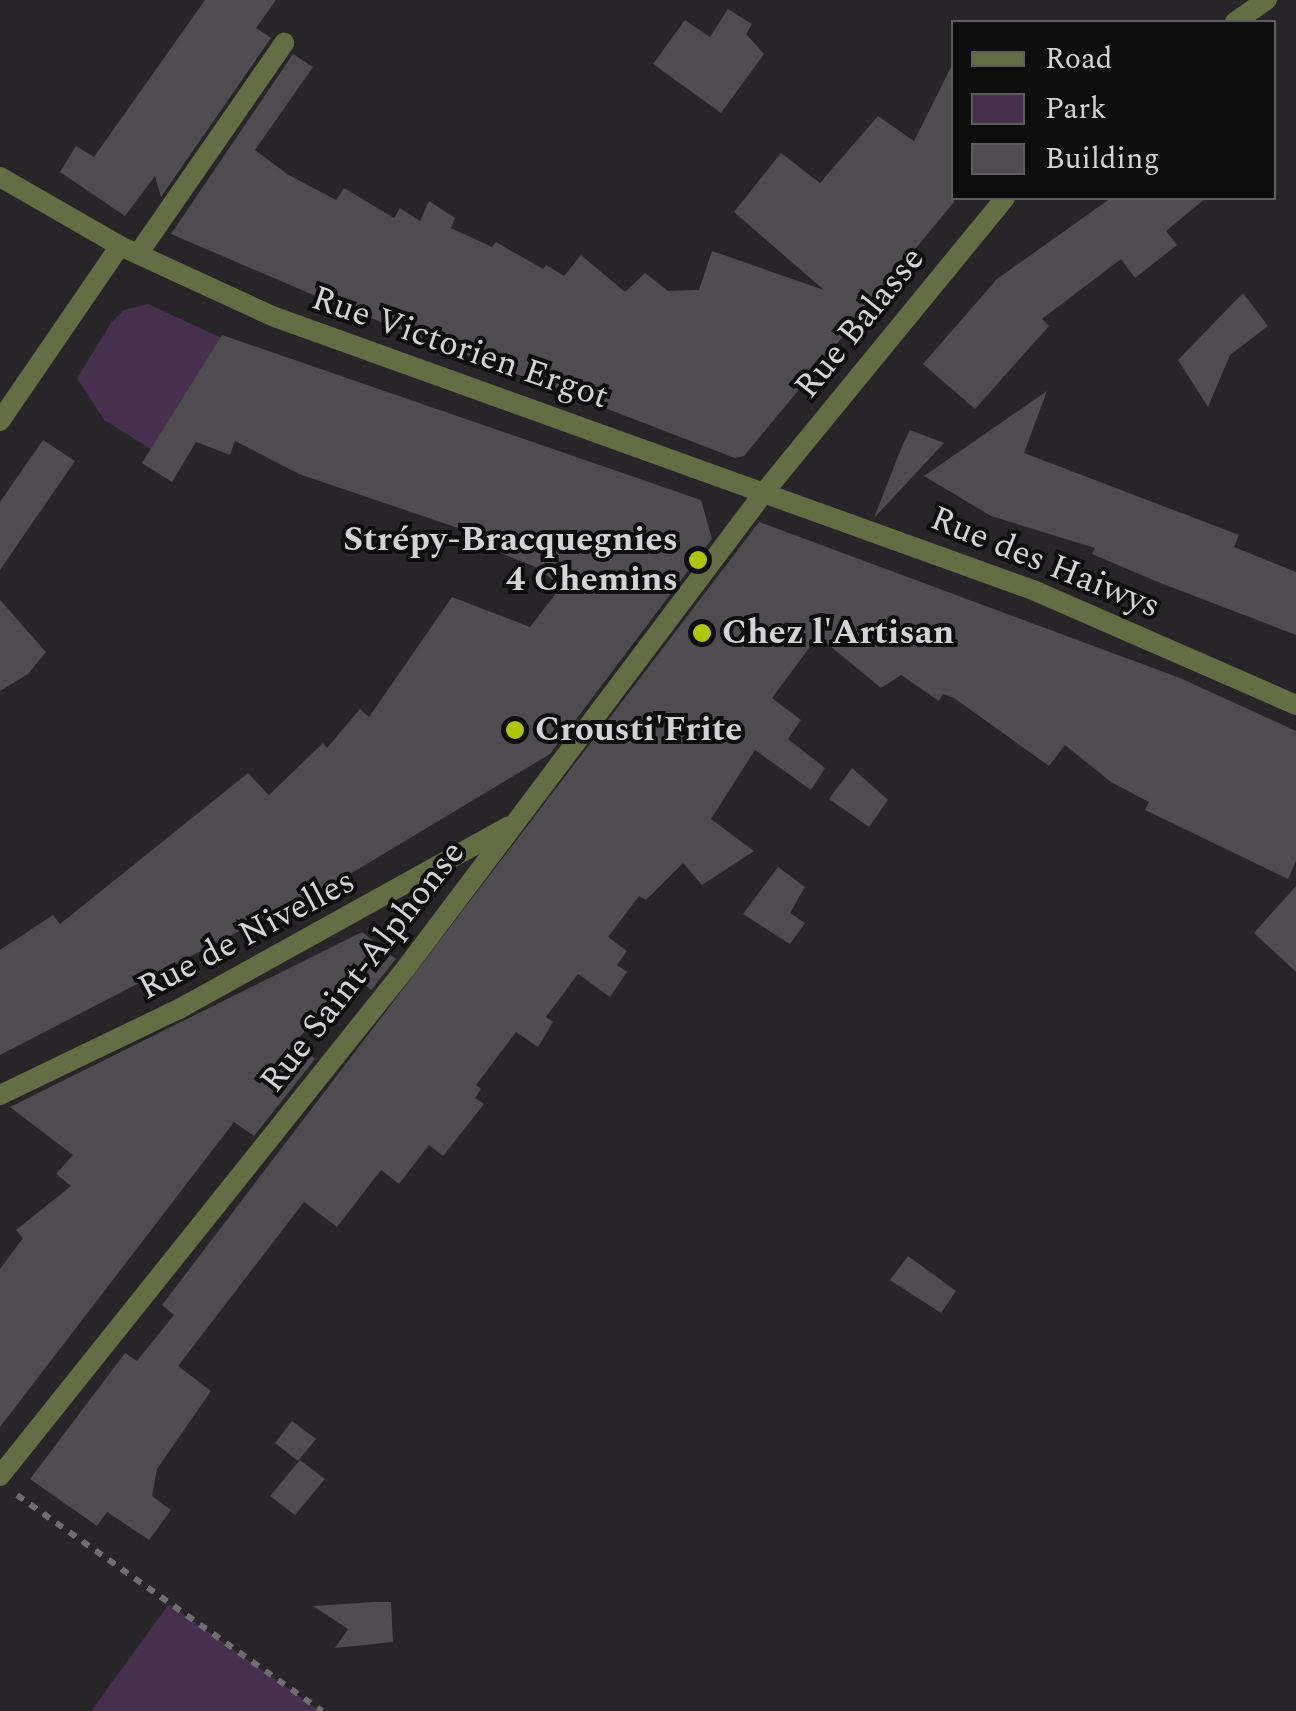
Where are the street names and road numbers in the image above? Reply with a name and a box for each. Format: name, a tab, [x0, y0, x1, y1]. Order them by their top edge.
street label: Rue Balasse	[786, 239, 934, 407]
street label: Rue Victorien Ergot	[306, 278, 614, 418]
street label: Rue des Haiwys	[924, 498, 1166, 628]
street label: Rue Saint-Alphonse	[252, 833, 474, 1101]
street label: Rue de Nivelles	[132, 860, 362, 1010]

